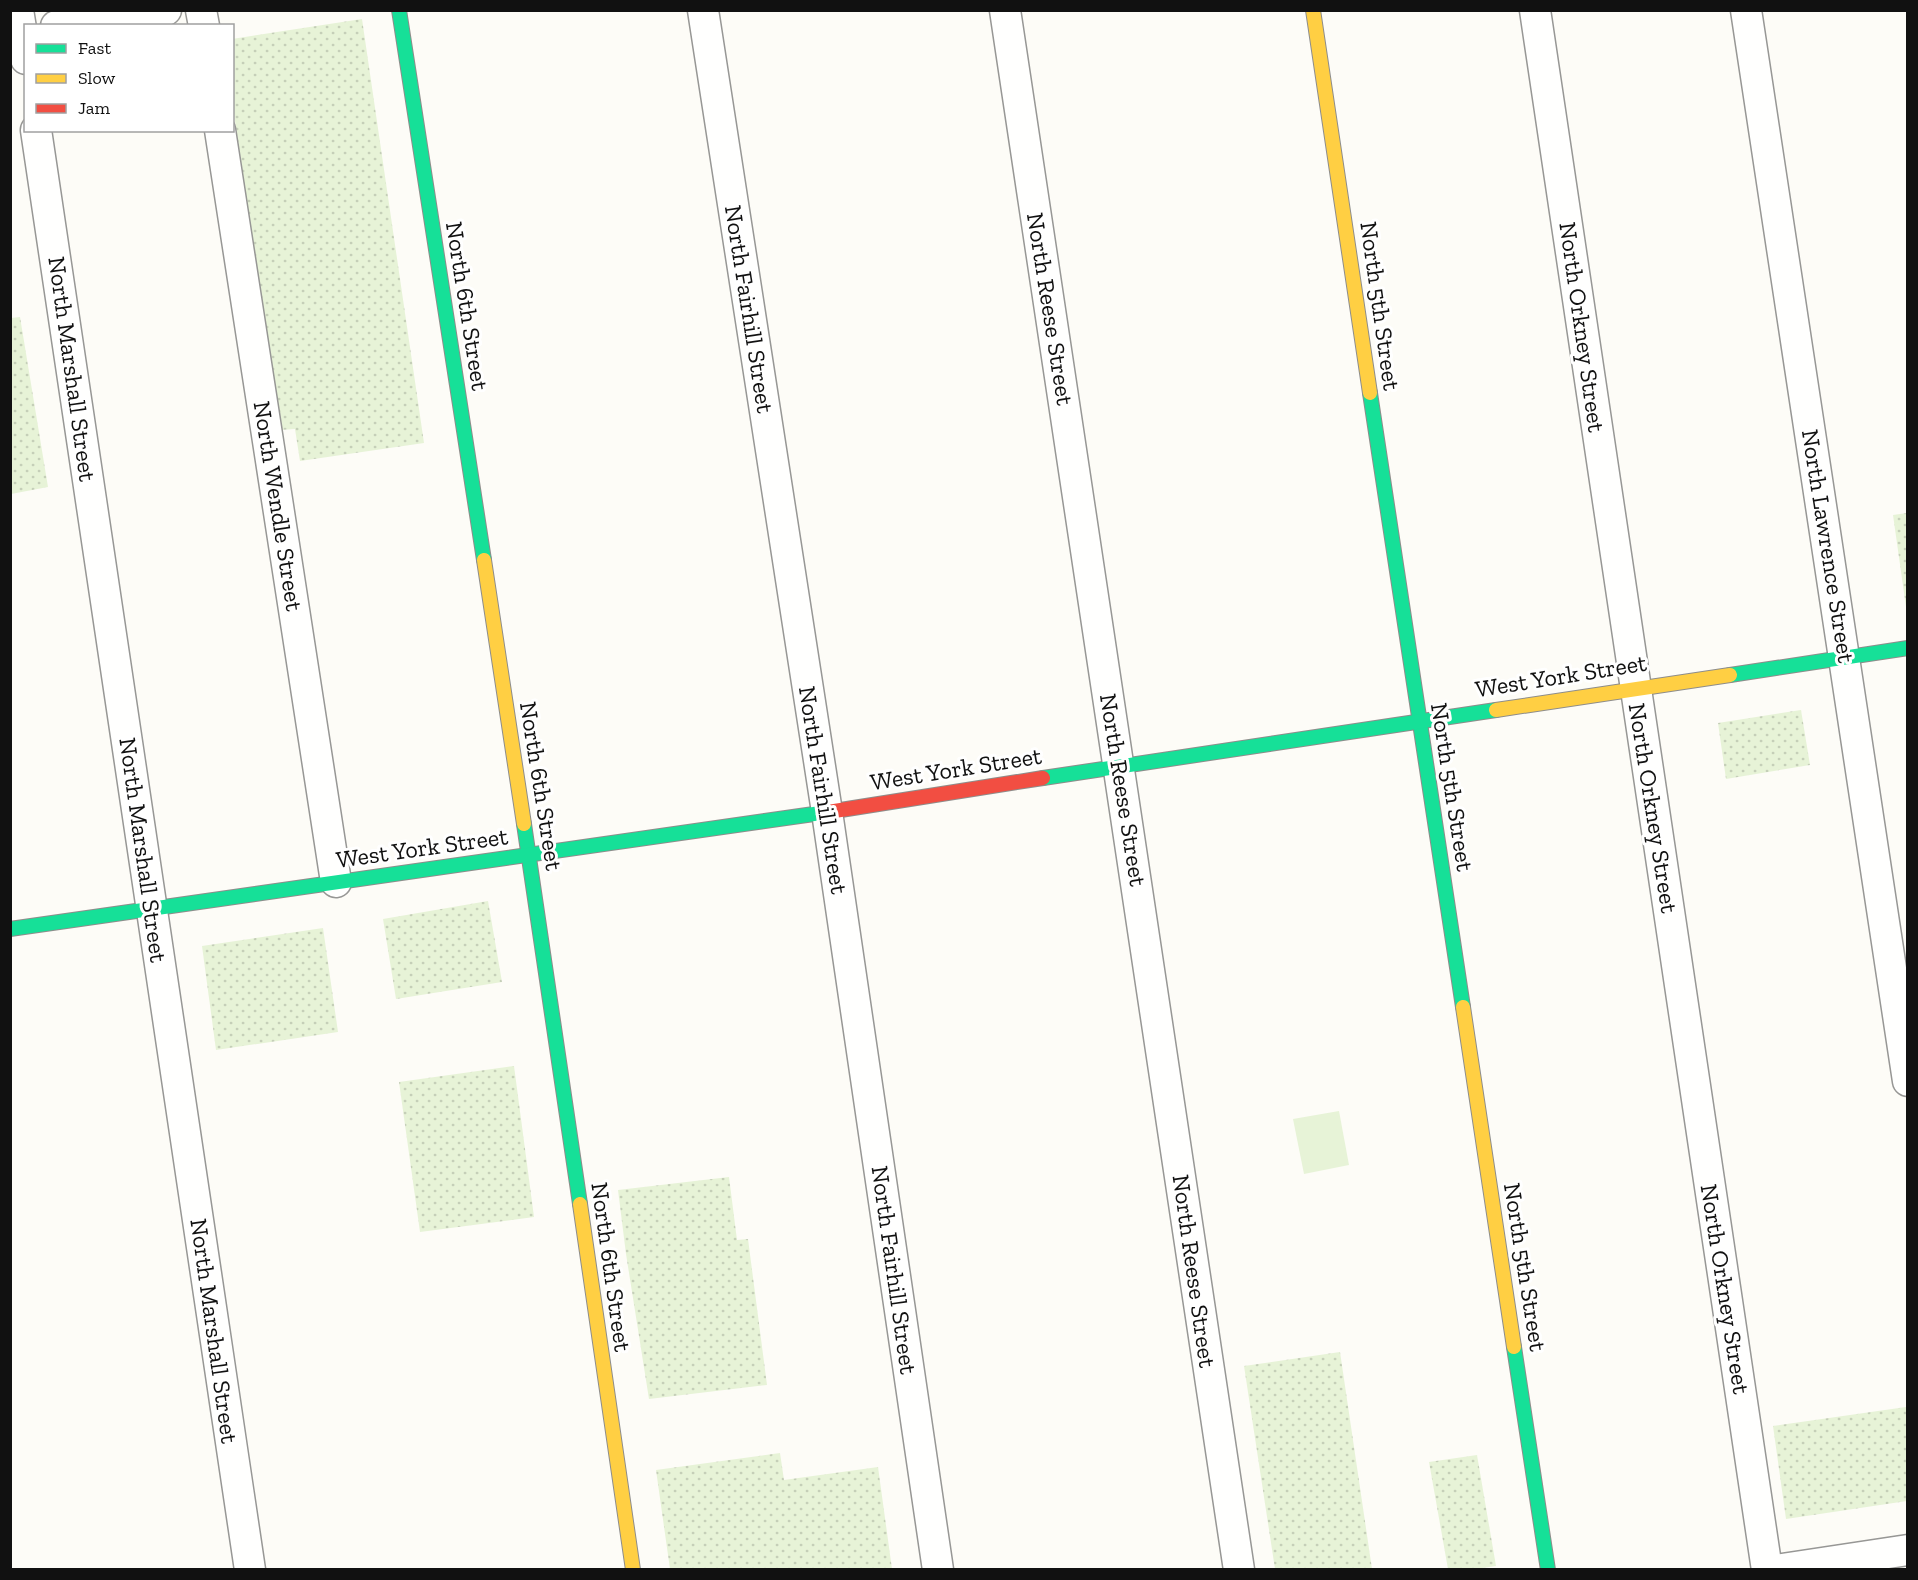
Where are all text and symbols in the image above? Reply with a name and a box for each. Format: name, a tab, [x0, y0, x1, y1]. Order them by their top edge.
legend	[24, 24, 234, 132]
text: Fast	[78, 37, 111, 59]
text: Slow	[78, 67, 115, 89]
text: Jam	[78, 97, 110, 119]
street label: North Fairhill Street	[719, 203, 780, 415]
street label: North Reese Street	[1021, 211, 1080, 407]
street label: North 6th Street	[440, 219, 495, 393]
street label: North 5th Street	[1354, 220, 1407, 392]
street label: North Orkney Street	[1553, 220, 1612, 434]
street label: North Marshall Street	[42, 255, 103, 483]
street label: North Wendle Street	[248, 399, 309, 613]
street label: North Lawrence Street	[1796, 427, 1861, 665]
street label: West York Street	[1473, 648, 1649, 703]
street label: North Fairhill Street	[793, 684, 854, 896]
street label: North Reese Street	[1094, 692, 1153, 888]
street label: North 6th Street	[514, 699, 569, 873]
street label: North 5th Street	[1425, 701, 1480, 873]
street label: North Orkney Street	[1623, 701, 1684, 915]
street label: North Marshall Street	[113, 736, 174, 964]
street label: West York Street	[868, 741, 1044, 796]
street label: West York Street	[334, 821, 510, 874]
street label: North Fairhill Street	[866, 1164, 923, 1376]
street label: North Reese Street	[1167, 1173, 1222, 1369]
street label: North 6th Street	[585, 1180, 638, 1354]
street label: North 5th Street	[1498, 1181, 1553, 1353]
street label: North Orkney Street	[1695, 1182, 1756, 1396]
street label: North Marshall Street	[184, 1217, 245, 1445]

